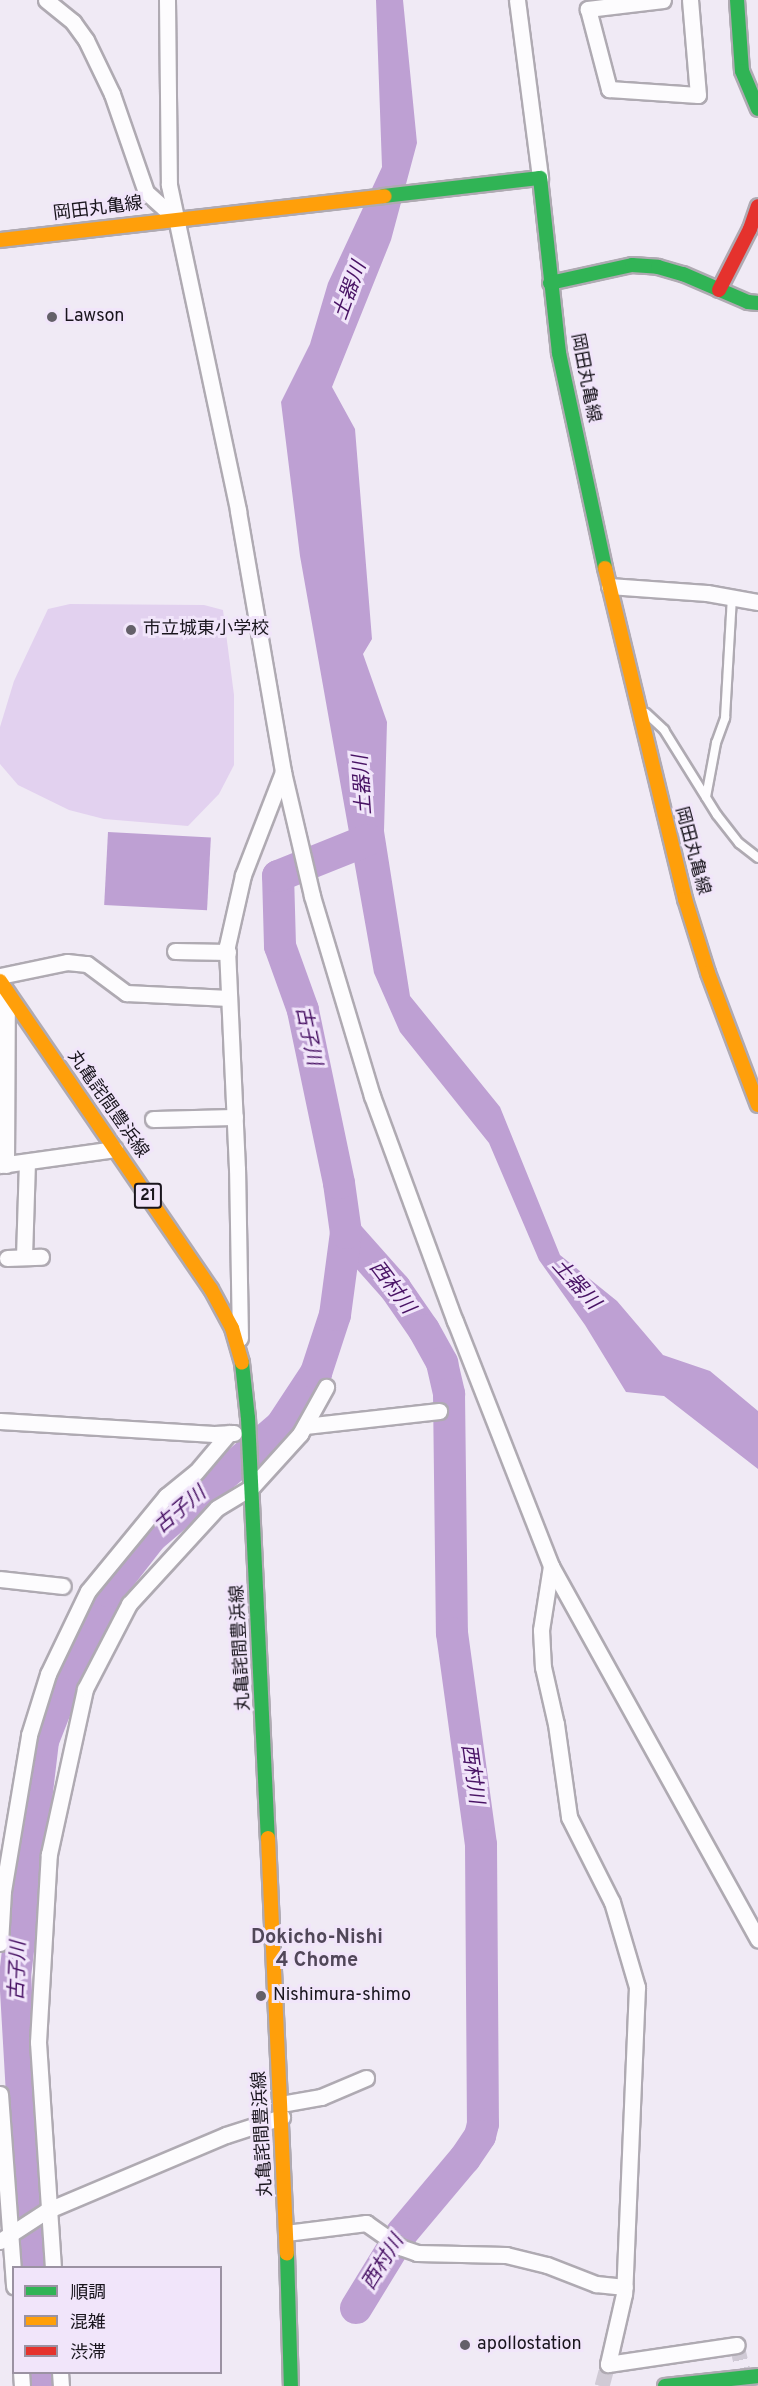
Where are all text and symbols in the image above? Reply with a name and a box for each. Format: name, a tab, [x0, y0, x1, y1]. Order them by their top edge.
street label: 岡田丸亀線	[52, 194, 144, 226]
water label: 土器川	[329, 259, 373, 323]
place label: Lawson	[64, 306, 124, 328]
marker: Lawson	[45, 310, 59, 324]
street label: 岡田丸亀線	[565, 332, 603, 424]
place label: 市立城東小学校	[143, 619, 269, 641]
marker: 市立城東小学校	[124, 623, 138, 637]
water label: 土器川	[350, 754, 378, 816]
street label: 岡田丸亀線	[669, 805, 713, 897]
water label: 古子川	[289, 1004, 325, 1068]
street label: 丸亀詫間豊浜線	[62, 1047, 152, 1163]
road number: 21	[133, 1183, 163, 1209]
water label: 土器川	[546, 1255, 604, 1315]
water label: 西村川	[363, 1257, 419, 1319]
water label: 古子川	[150, 1483, 212, 1539]
street label: 丸亀詫間豊浜線	[228, 1585, 256, 1711]
water label: 西村川	[455, 1743, 487, 1805]
district label: Dokicho-Nishi 4 Chome	[251, 1926, 383, 1973]
water label: 古子川	[6, 1941, 32, 2001]
place label: Nishimura-shimo	[273, 1985, 411, 2007]
marker: Nishimura-shimo	[254, 1989, 268, 2003]
street label: 丸亀詫間豊浜線	[250, 2071, 278, 2197]
water label: 西村川	[358, 2231, 410, 2295]
legend	[12, 2266, 222, 2374]
text: 順調	[70, 2282, 106, 2305]
text: 混雑	[70, 2312, 106, 2335]
place label: apollostation	[477, 2334, 582, 2356]
marker: apollostation	[458, 2338, 472, 2352]
text: 渋滞	[70, 2342, 106, 2365]

